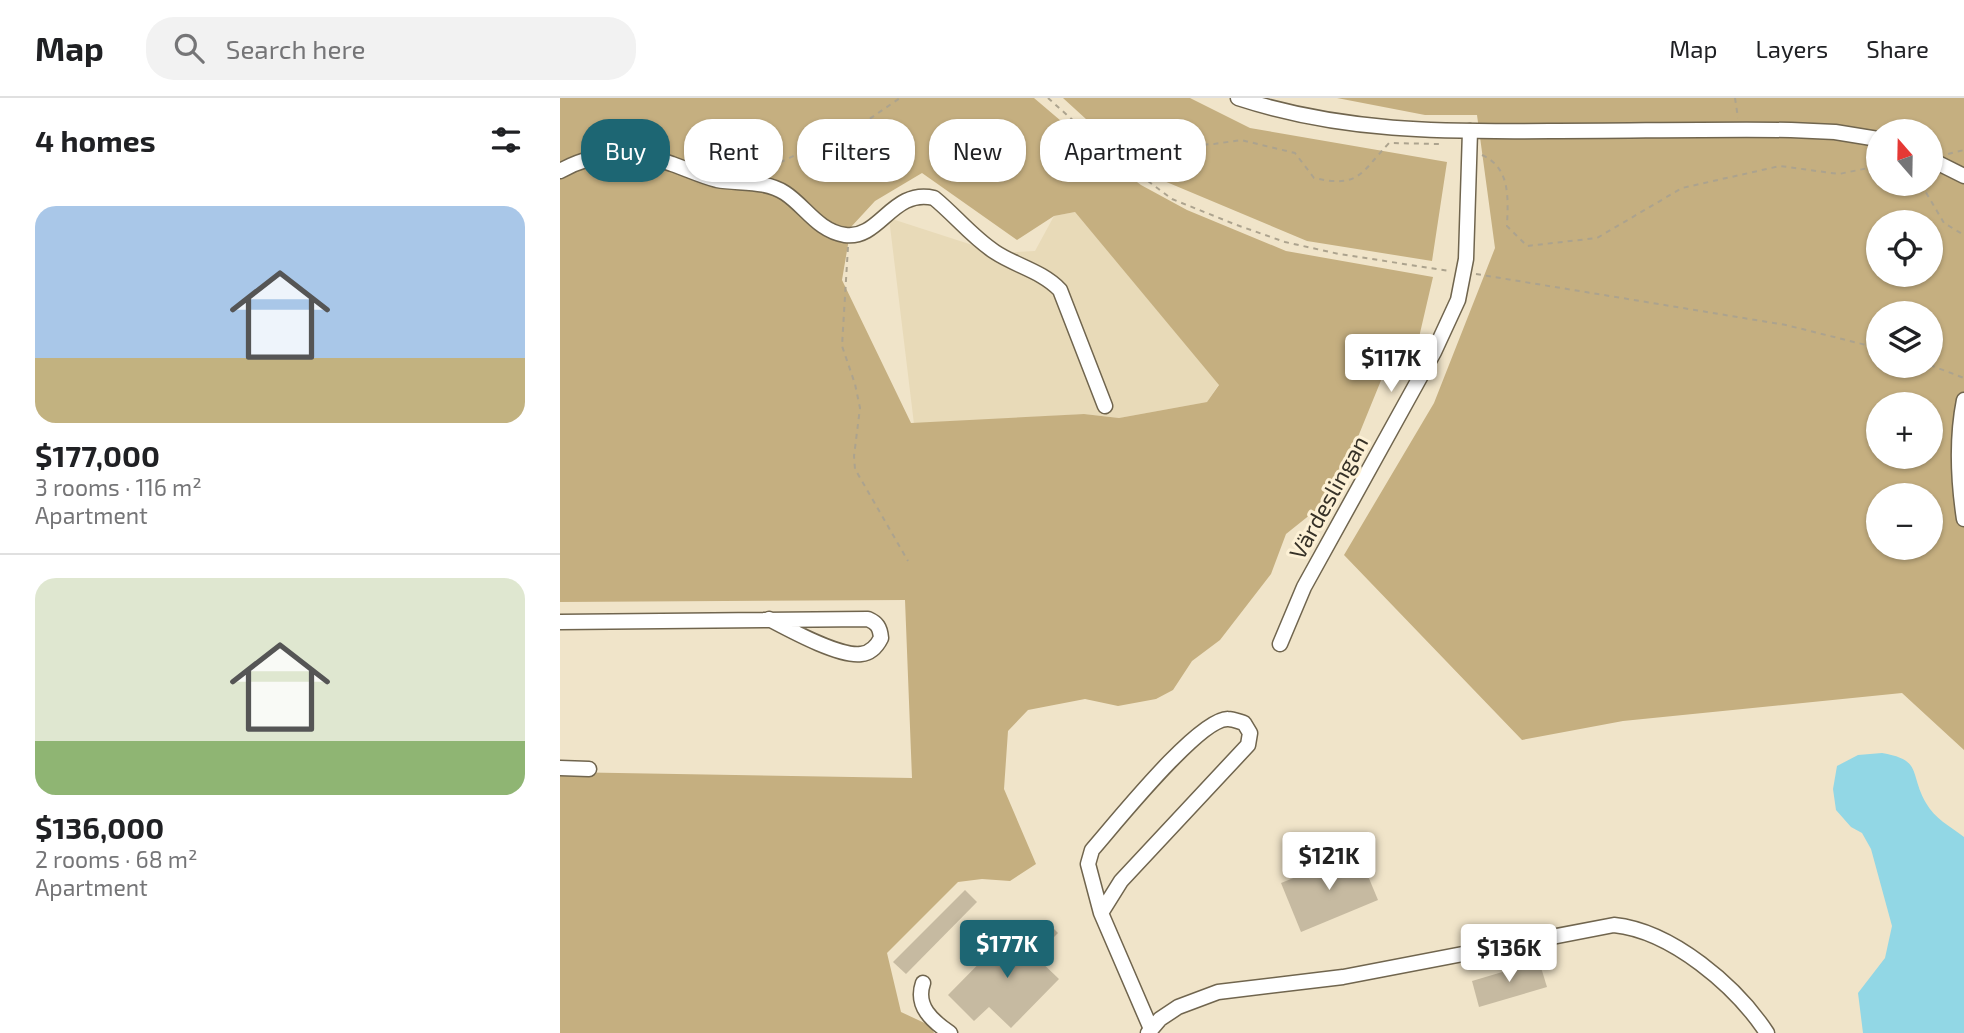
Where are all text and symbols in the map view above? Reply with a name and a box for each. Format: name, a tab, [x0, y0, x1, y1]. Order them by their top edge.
search box	[146, 17, 636, 80]
text: Map	[35, 28, 104, 68]
icon: search	[170, 29, 208, 67]
text: Search here	[226, 33, 365, 64]
text: Map	[1669, 34, 1717, 63]
text: Layers	[1755, 34, 1828, 63]
text: Share	[1866, 34, 1929, 63]
chip: Buy	[581, 119, 670, 182]
chip: Rent	[684, 119, 783, 182]
chip: Filters	[797, 119, 915, 182]
chip: New	[929, 119, 1026, 182]
chip: Apartment	[1040, 119, 1206, 182]
north arrow	[1866, 119, 1942, 196]
map controls	[1866, 119, 1943, 560]
icon: filters	[487, 121, 525, 159]
text: 4 homes	[35, 122, 156, 158]
button: locate	[1866, 210, 1943, 287]
icon: home	[217, 252, 343, 378]
button: layers	[1866, 301, 1943, 378]
pin: $117K	[1342, 334, 1440, 394]
text: $117K	[1361, 343, 1421, 371]
button: +	[1866, 392, 1943, 469]
street label: Värdeslingan	[1283, 430, 1373, 564]
text: $177,000	[35, 437, 160, 473]
text: 3 rooms · 116 m²	[35, 473, 202, 501]
button: −	[1866, 483, 1943, 560]
text: Apartment	[35, 501, 148, 529]
icon: home	[217, 624, 343, 750]
text: $136,000	[35, 809, 164, 845]
pin: $121K	[1280, 832, 1378, 892]
text: $121K	[1298, 841, 1360, 869]
text: 2 rooms · 68 m²	[35, 845, 198, 873]
text: Apartment	[35, 873, 148, 901]
pin: $177K	[958, 920, 1056, 980]
pin: $136K	[1460, 924, 1558, 984]
text: $177K	[976, 929, 1038, 957]
text: $136K	[1477, 933, 1541, 961]

